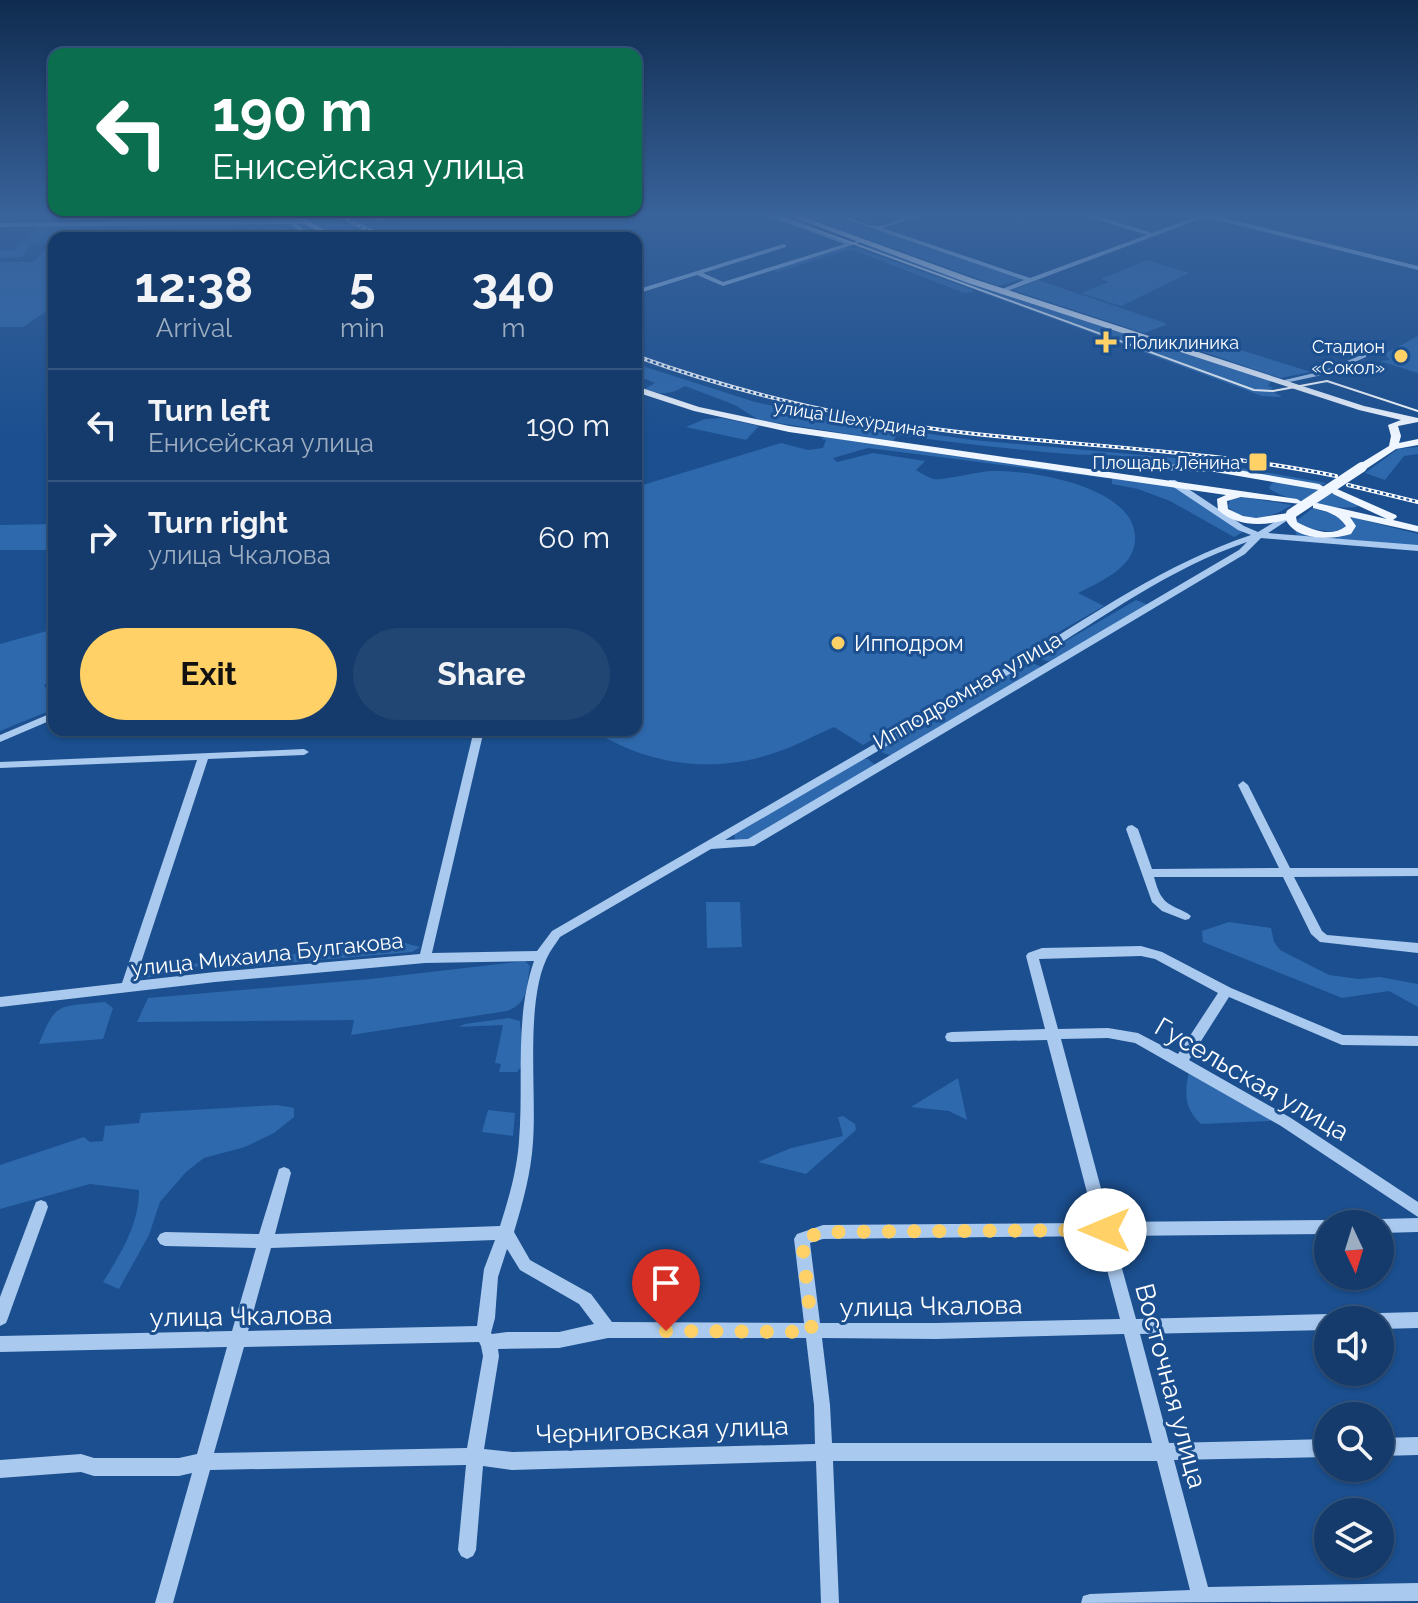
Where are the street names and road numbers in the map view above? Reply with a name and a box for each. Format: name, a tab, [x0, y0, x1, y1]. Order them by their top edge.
street label: улица Шехурдина	[772, 396, 928, 440]
street label: Ипподромная улица	[868, 625, 1066, 755]
street label: улица Михаила Булгакова	[130, 927, 404, 981]
street label: Гусельская улица	[1150, 1011, 1354, 1147]
street label: Восточная улица	[1129, 1280, 1213, 1492]
street label: улица Чкалова	[839, 1289, 1023, 1323]
street label: улица Чкалова	[149, 1299, 333, 1333]
street label: Черниговская улица	[535, 1411, 789, 1449]

